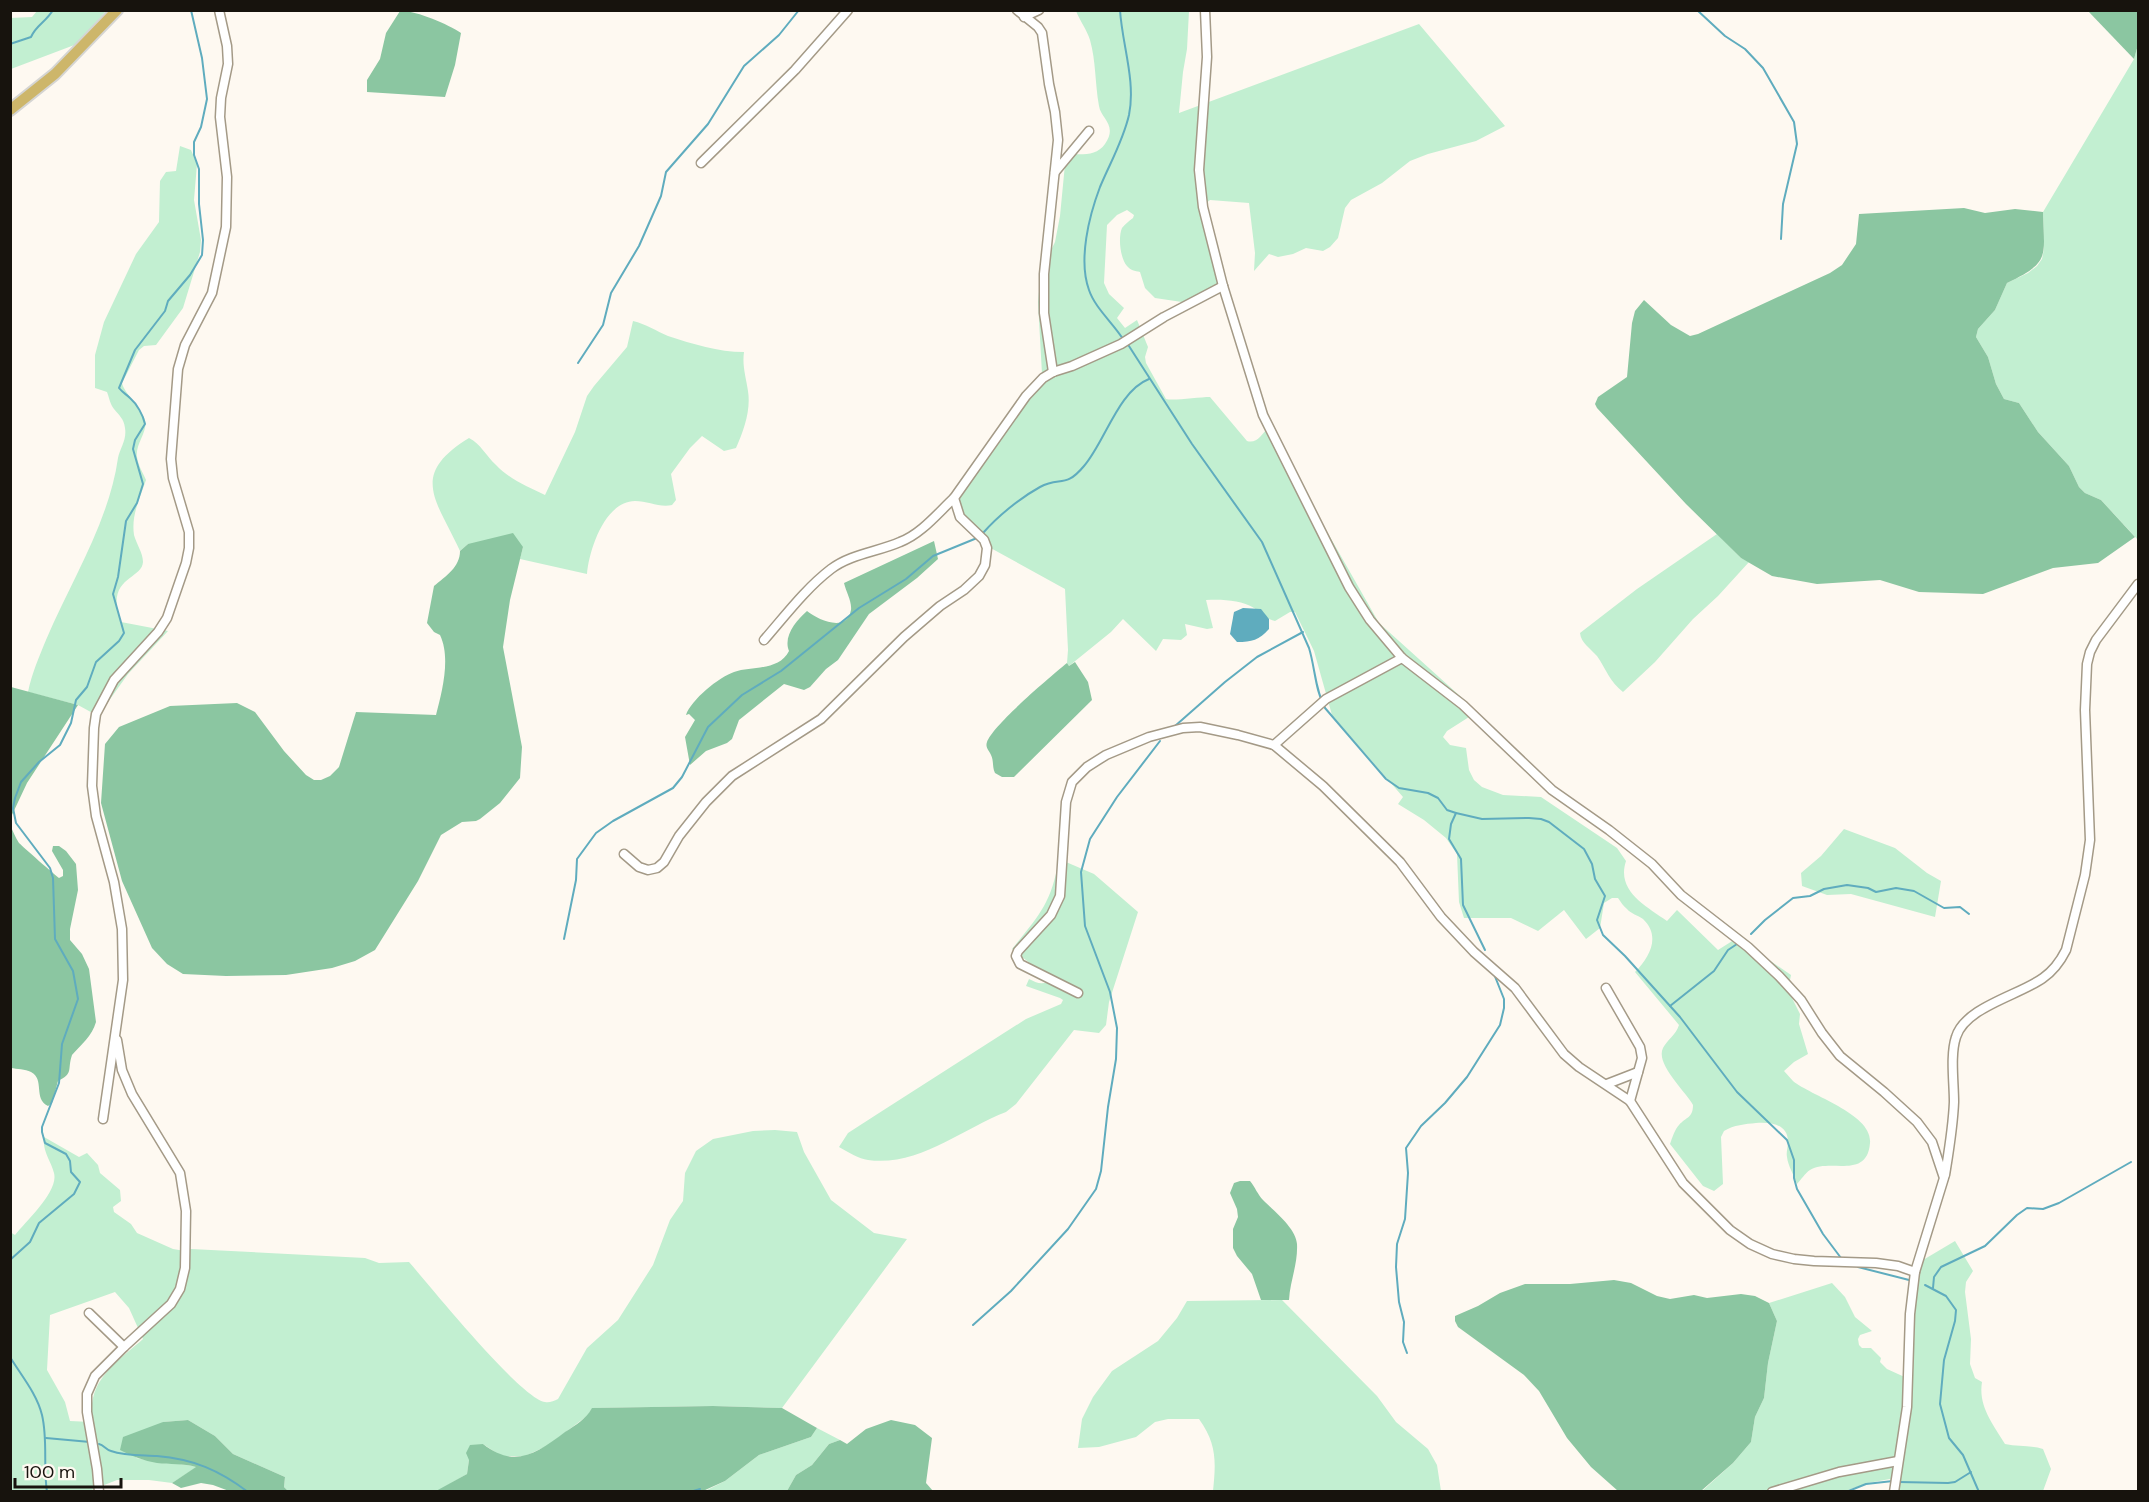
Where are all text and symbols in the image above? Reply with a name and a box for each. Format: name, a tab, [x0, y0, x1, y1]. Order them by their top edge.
scale bar	[15, 1451, 122, 1489]
text: 100 m	[24, 1460, 75, 1484]

